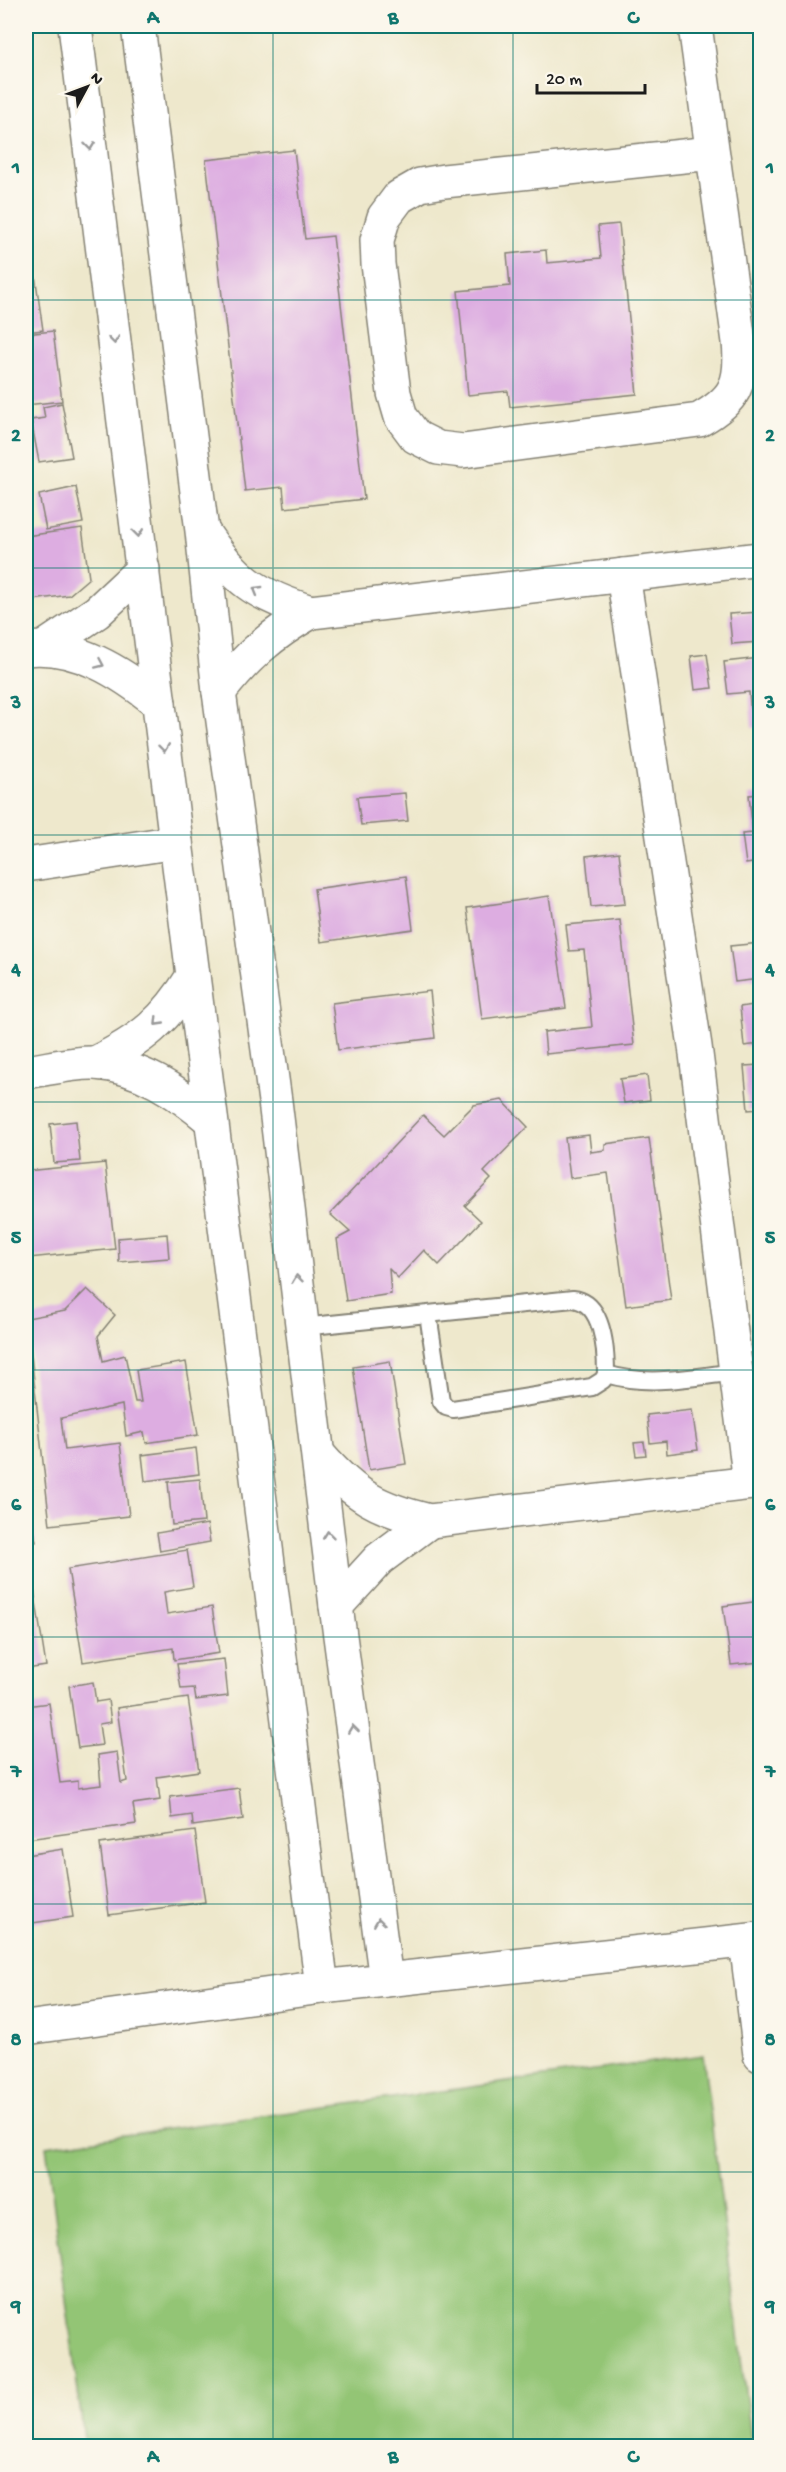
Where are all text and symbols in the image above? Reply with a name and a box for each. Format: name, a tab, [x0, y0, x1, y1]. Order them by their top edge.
text: A	[146, 8, 161, 31]
text: B	[387, 8, 399, 31]
text: C	[627, 8, 641, 31]
north arrow	[57, 57, 117, 117]
scale bar	[537, 57, 645, 95]
text: N	[85, 69, 107, 90]
text: 20 m	[546, 70, 582, 91]
one-way arrow	[84, 141, 96, 151]
text: 1	[11, 158, 20, 181]
text: 1	[765, 158, 774, 181]
one-way arrow	[108, 335, 120, 344]
text: 2	[11, 426, 21, 449]
text: 2	[765, 426, 775, 449]
one-way arrow	[132, 529, 144, 538]
one-way arrow	[253, 586, 263, 597]
one-way arrow	[94, 657, 105, 669]
text: 3	[10, 693, 21, 716]
text: 3	[764, 693, 775, 716]
one-way arrow	[157, 743, 170, 752]
text: 4	[10, 960, 21, 983]
text: 4	[764, 960, 775, 983]
one-way arrow	[154, 1015, 165, 1025]
text: 5	[11, 1228, 22, 1251]
text: 5	[765, 1228, 776, 1251]
one-way arrow	[291, 1275, 303, 1284]
text: 6	[11, 1495, 22, 1518]
text: 6	[765, 1495, 776, 1518]
one-way arrow	[323, 1531, 335, 1540]
one-way arrow	[347, 1724, 359, 1733]
text: 7	[10, 1762, 23, 1785]
text: 7	[764, 1762, 777, 1785]
one-way arrow	[373, 1918, 385, 1927]
text: 8	[11, 2030, 22, 2053]
text: 8	[765, 2030, 776, 2053]
text: 9	[10, 2297, 21, 2320]
text: 9	[764, 2297, 775, 2320]
text: A	[146, 2447, 161, 2470]
text: B	[387, 2447, 399, 2470]
text: C	[627, 2447, 641, 2470]

